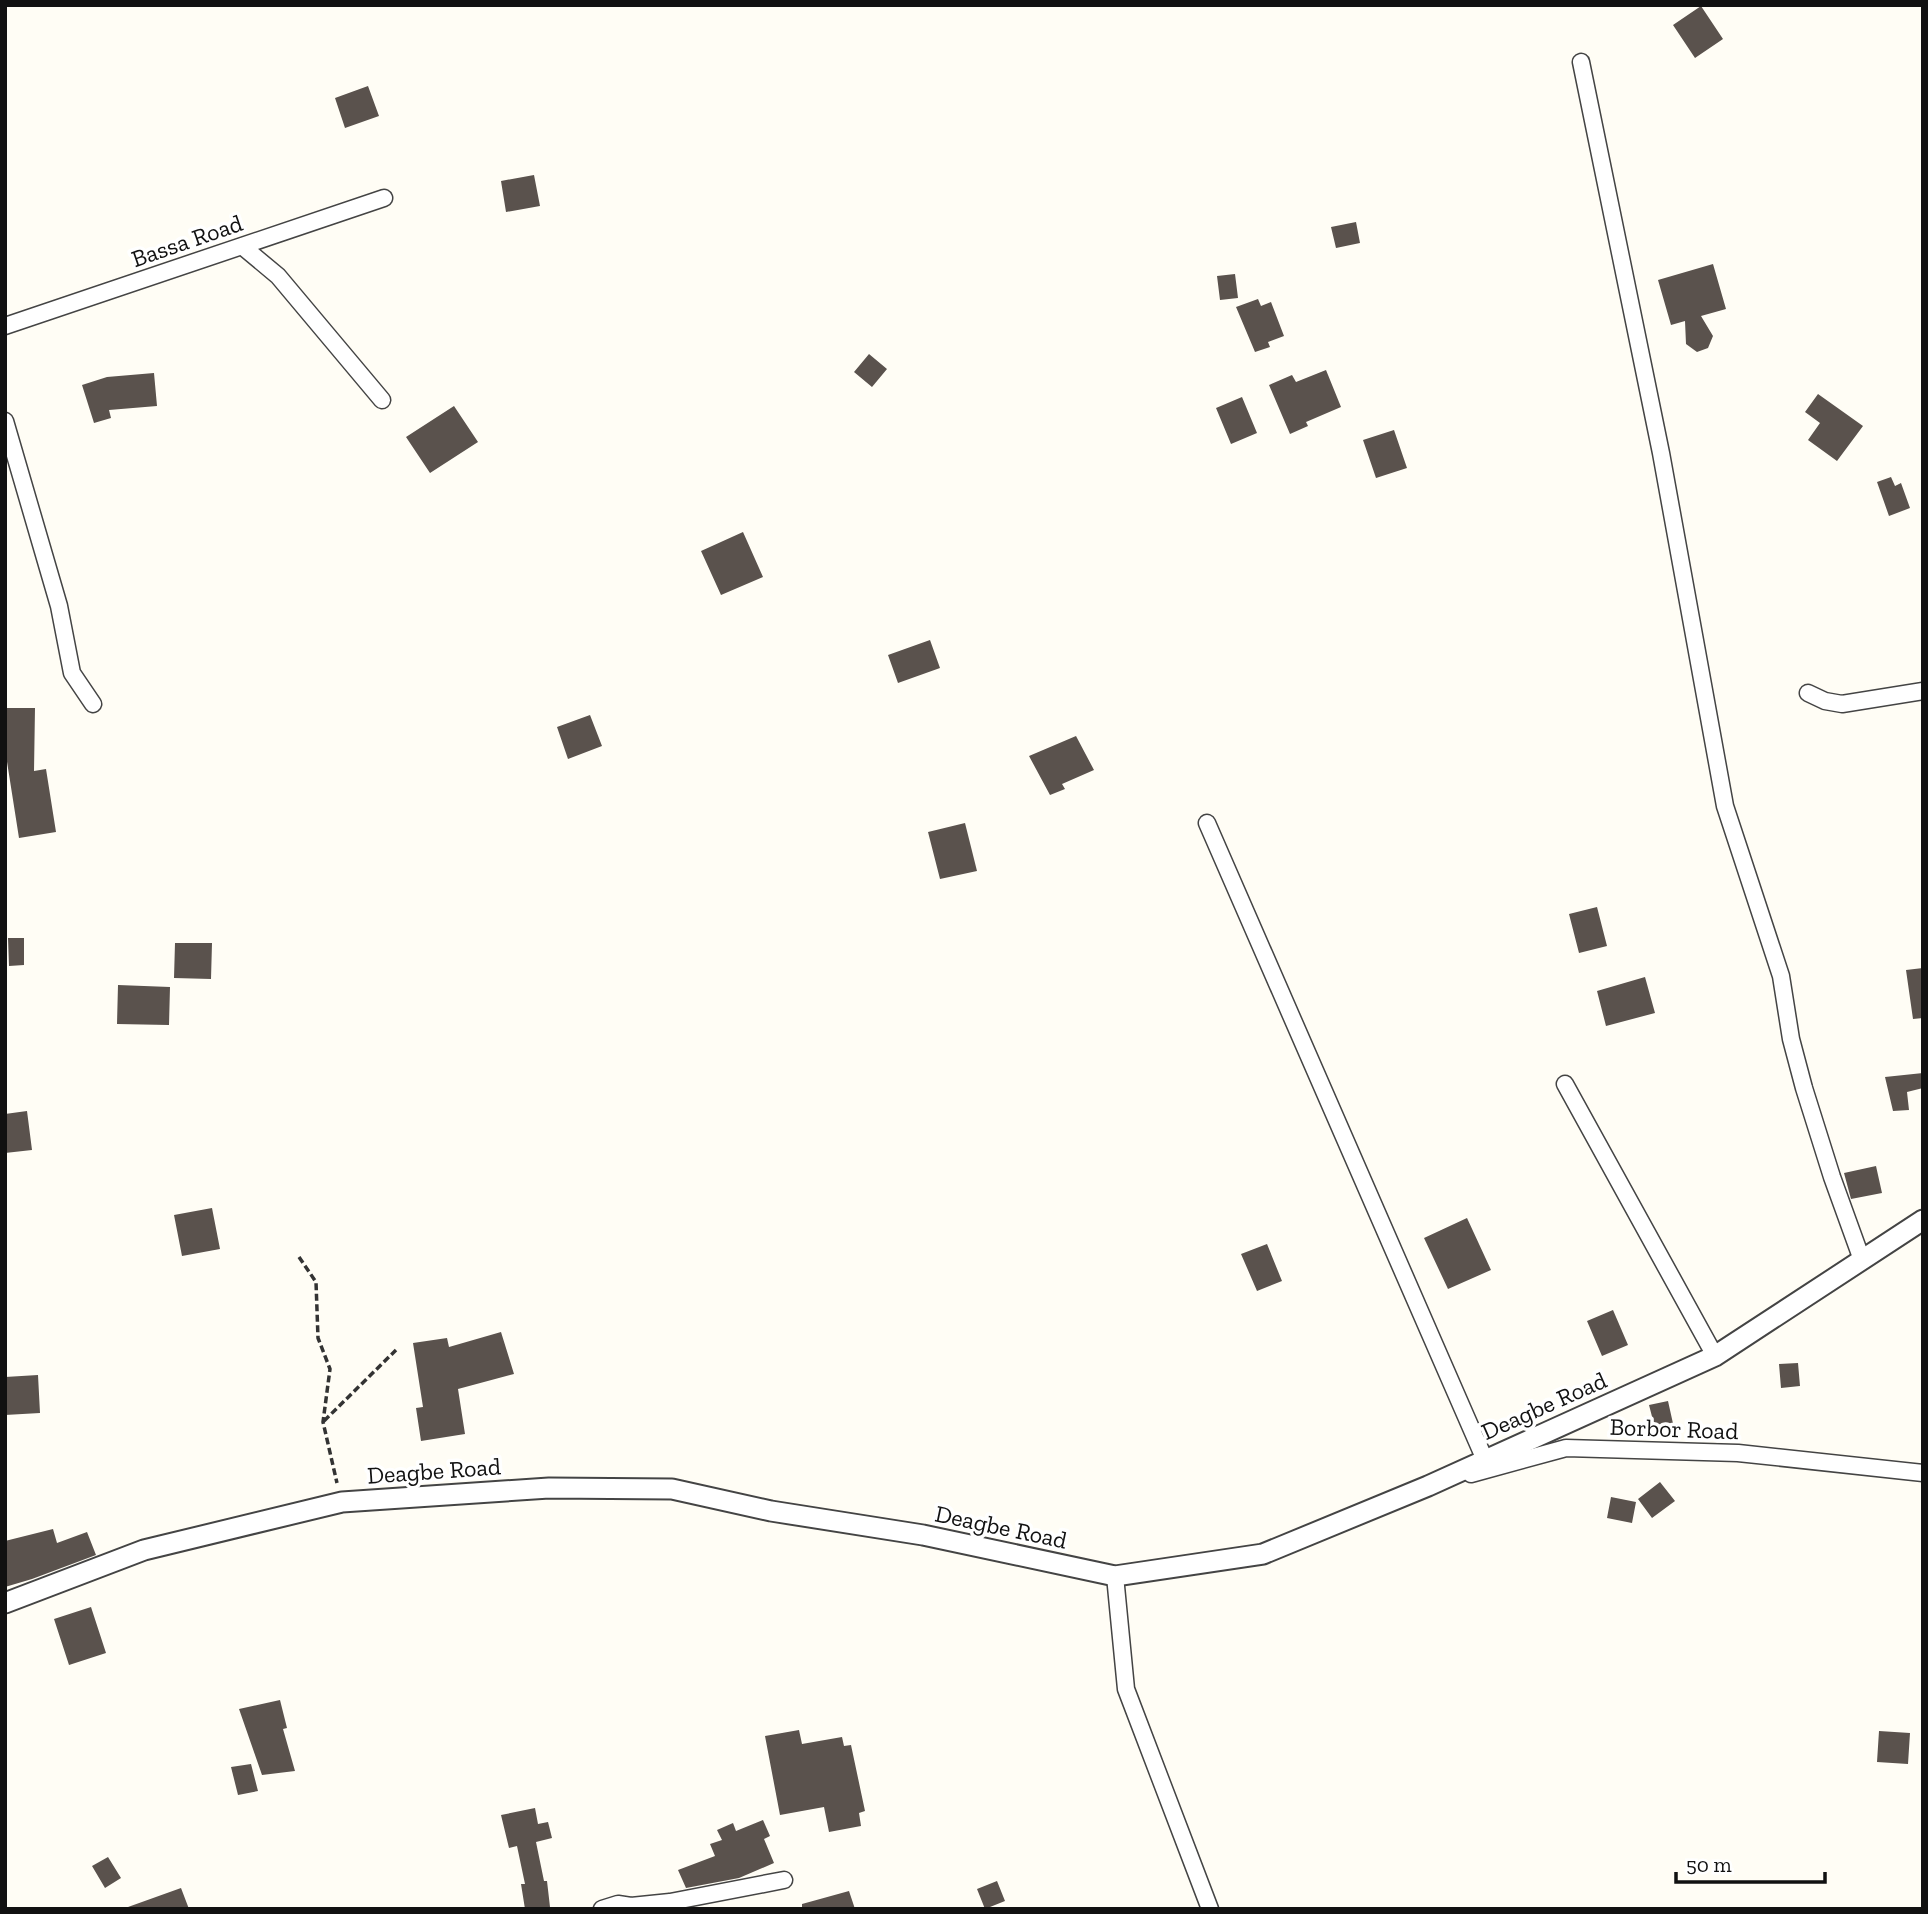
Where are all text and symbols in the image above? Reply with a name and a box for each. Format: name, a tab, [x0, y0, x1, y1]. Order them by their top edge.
street label: Bassa Road	[127, 208, 246, 273]
street label: Deagbe Road	[1477, 1365, 1611, 1446]
street label: Borbor Road	[1609, 1412, 1739, 1445]
street label: Deagbe Road	[366, 1451, 502, 1490]
street label: Deagbe Road	[933, 1498, 1070, 1555]
scale bar	[1676, 1840, 1825, 1884]
text: 50 m	[1686, 1852, 1732, 1877]

